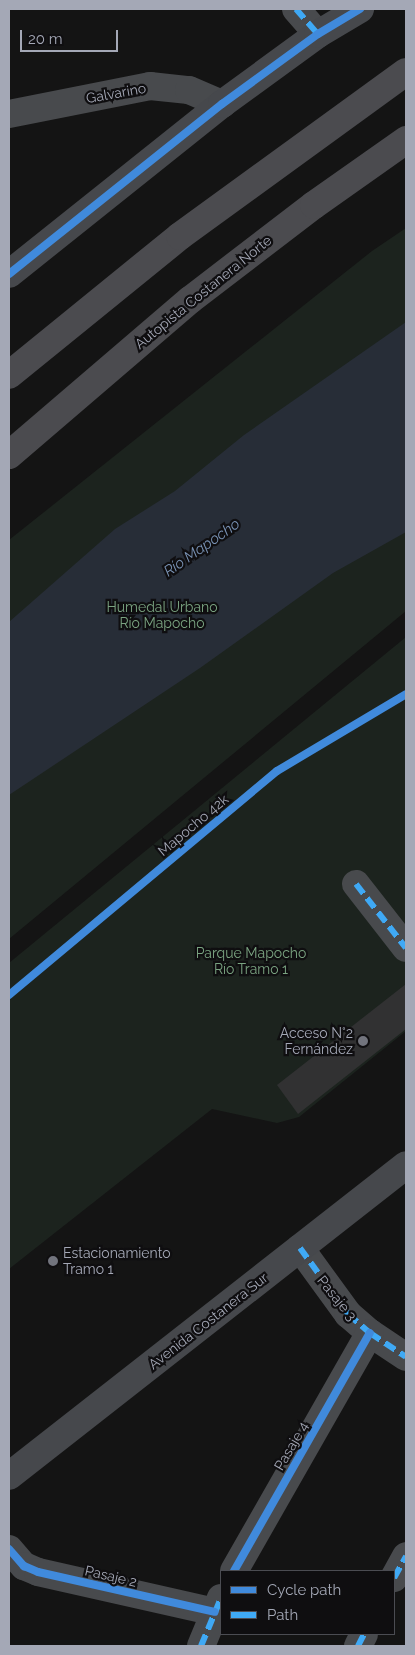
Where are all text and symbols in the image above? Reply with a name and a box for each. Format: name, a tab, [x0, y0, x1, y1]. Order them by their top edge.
scale bar	[22, 20, 120, 52]
text: 20 m	[28, 30, 63, 48]
street label: Galvarino	[85, 79, 147, 107]
street label: Autopista Costanera Norte	[131, 232, 275, 352]
water label: Río Mapocho	[161, 515, 243, 581]
park label: Humedal Urbano Río Mapocho	[106, 599, 218, 632]
street label: Mapocho 42k	[154, 791, 232, 859]
park label: Parque Mapocho Río Tramo 1	[196, 945, 306, 978]
place label: Acceso N°2 Fernández	[280, 1025, 353, 1058]
marker: Acceso N°2 Fernández	[357, 1035, 369, 1047]
place label: Estacionamiento Tramo 1	[63, 1245, 171, 1278]
marker: Estacionamiento Tramo 1	[47, 1255, 59, 1267]
street label: Avenida Costanera Sur	[145, 1269, 271, 1373]
street label: Pasaje 3	[314, 1272, 360, 1324]
street label: Pasaje 4	[270, 1419, 312, 1473]
street label: Pasaje 2	[83, 1562, 139, 1590]
legend	[220, 1570, 395, 1635]
text: Cycle path	[267, 1581, 341, 1599]
text: Path	[267, 1606, 298, 1624]

